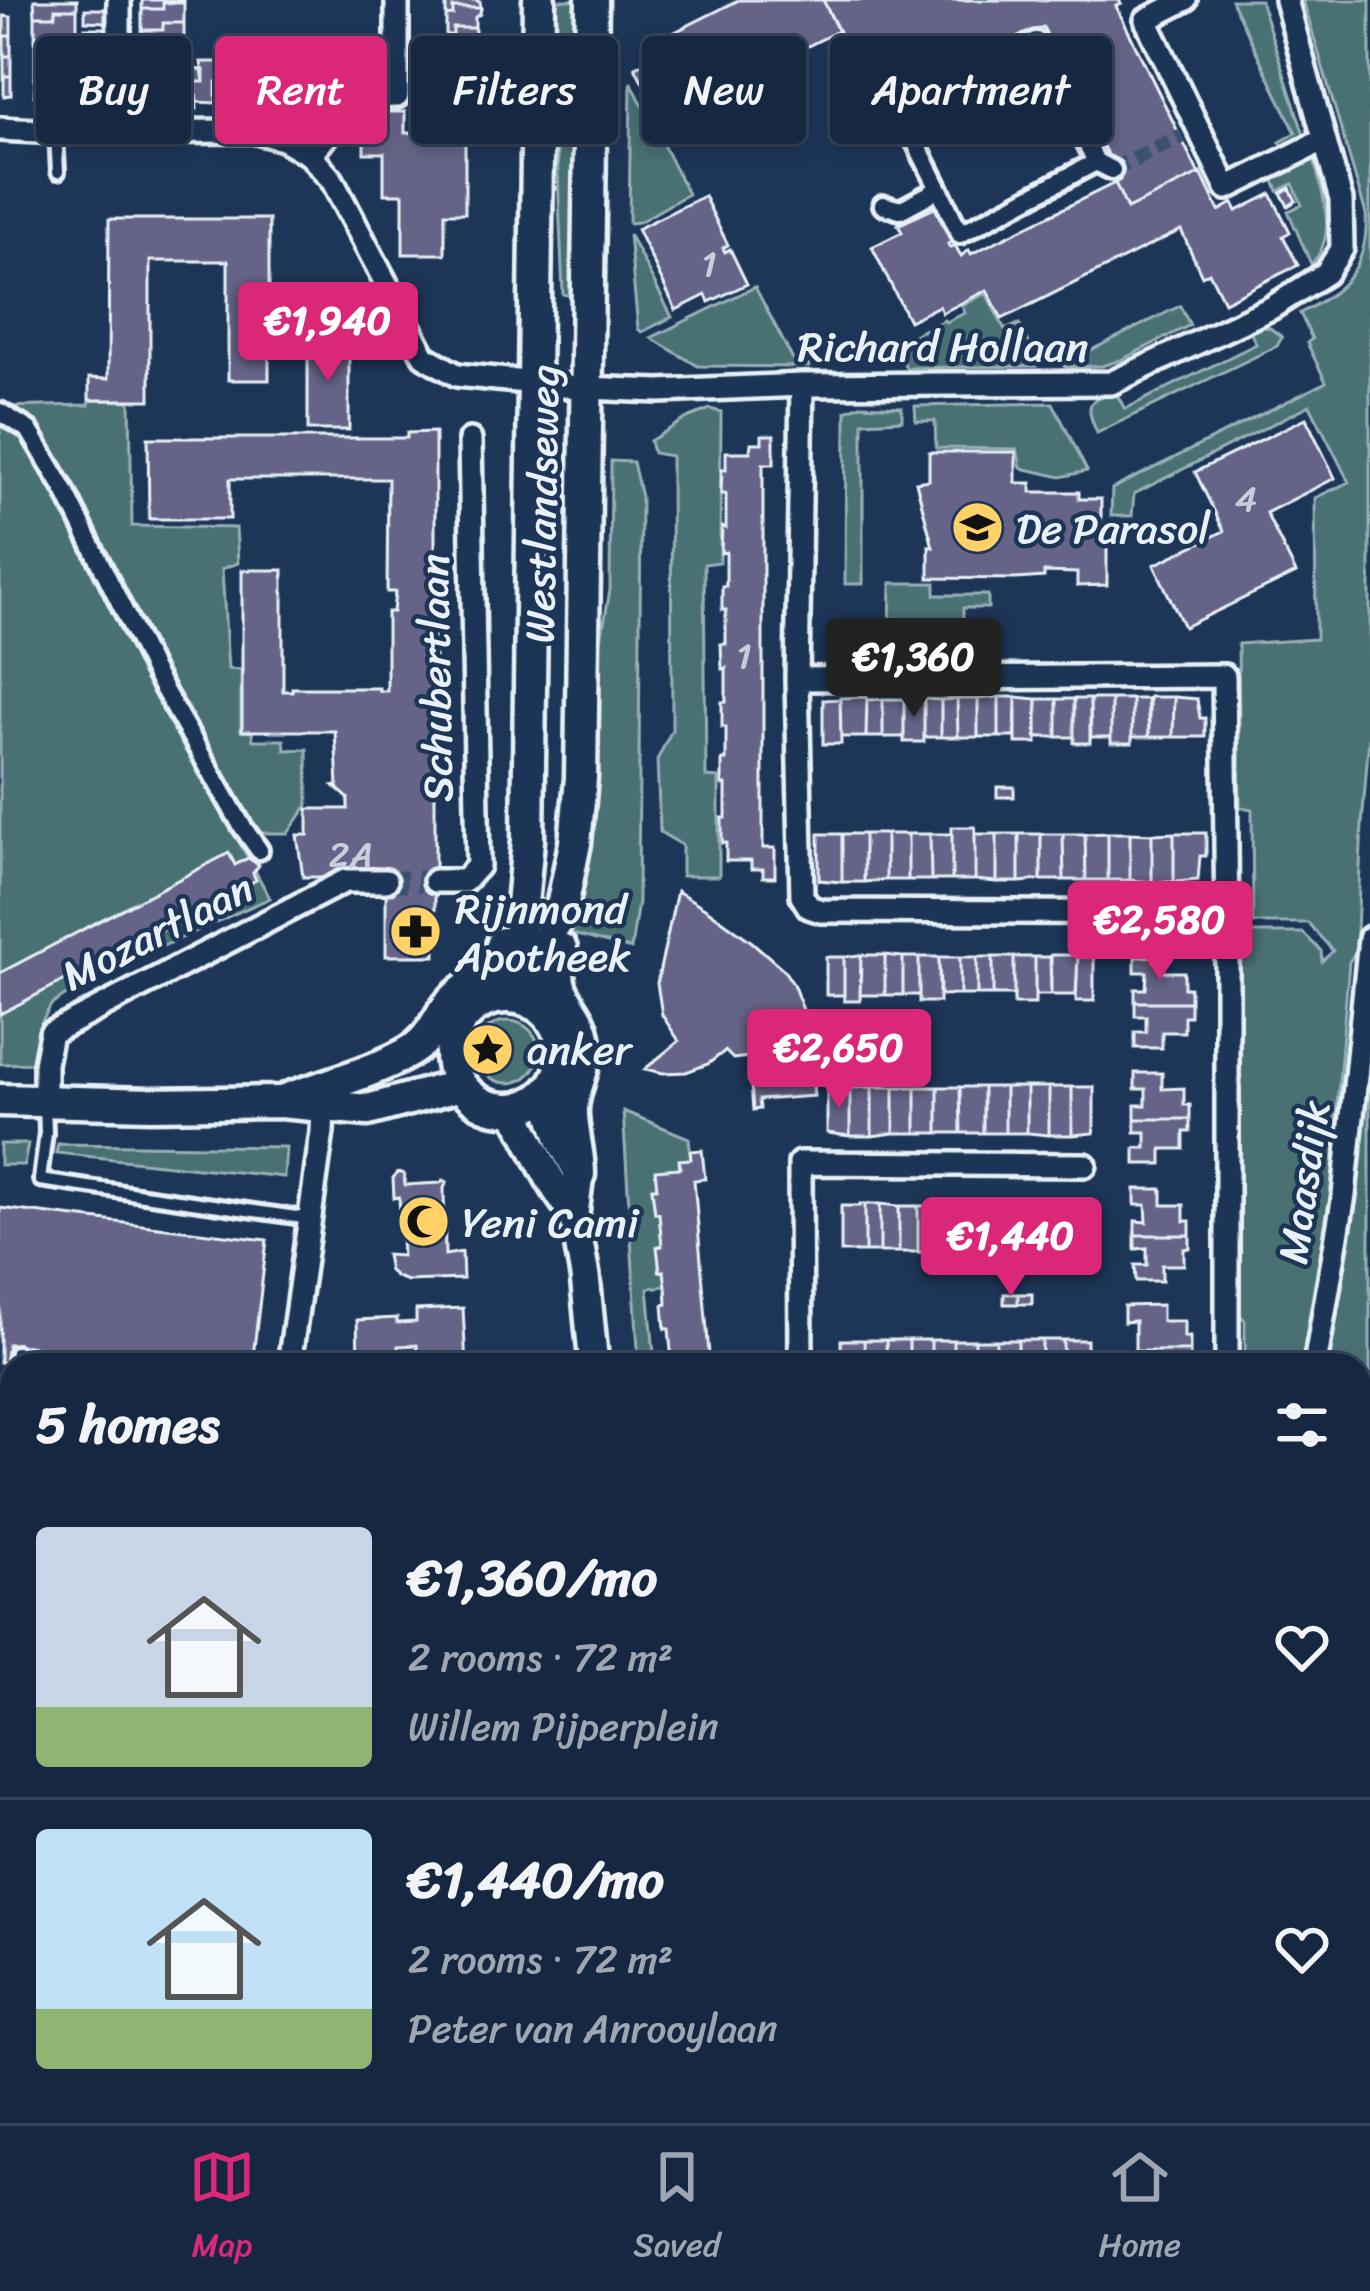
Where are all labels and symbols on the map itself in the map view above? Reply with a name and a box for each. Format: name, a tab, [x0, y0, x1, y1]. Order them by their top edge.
house number: 1	[701, 232, 717, 296]
pin: €1,940	[230, 282, 426, 384]
street label: Richard Hollaan	[798, 310, 1088, 384]
street label: Westlandseweg	[503, 364, 581, 644]
house number: 4	[1235, 467, 1257, 531]
place label: De Parasol	[1016, 492, 1211, 566]
school or university icon: De Parasol	[949, 500, 1005, 556]
street label: Schubertlaan	[397, 553, 475, 803]
pin: €1,360	[816, 618, 1012, 720]
house number: 1	[736, 624, 752, 688]
house number: 2A	[329, 823, 373, 887]
street label: Mozartlaan	[48, 852, 267, 1012]
place label: Rijnmond Apotheek	[454, 872, 631, 994]
pin: €2,580	[1062, 881, 1258, 983]
pharmacy icon: Rijnmond Apotheek	[388, 904, 444, 960]
pin: €2,650	[741, 1009, 937, 1111]
place label: anker	[527, 1013, 634, 1087]
place icon: anker	[460, 1021, 516, 1077]
street label: Maasdijk	[1256, 1095, 1352, 1269]
place label: Yeni Cami	[462, 1186, 640, 1260]
mosque icon: Yeni Cami	[395, 1194, 451, 1250]
pin: €1,440	[913, 1197, 1109, 1299]

